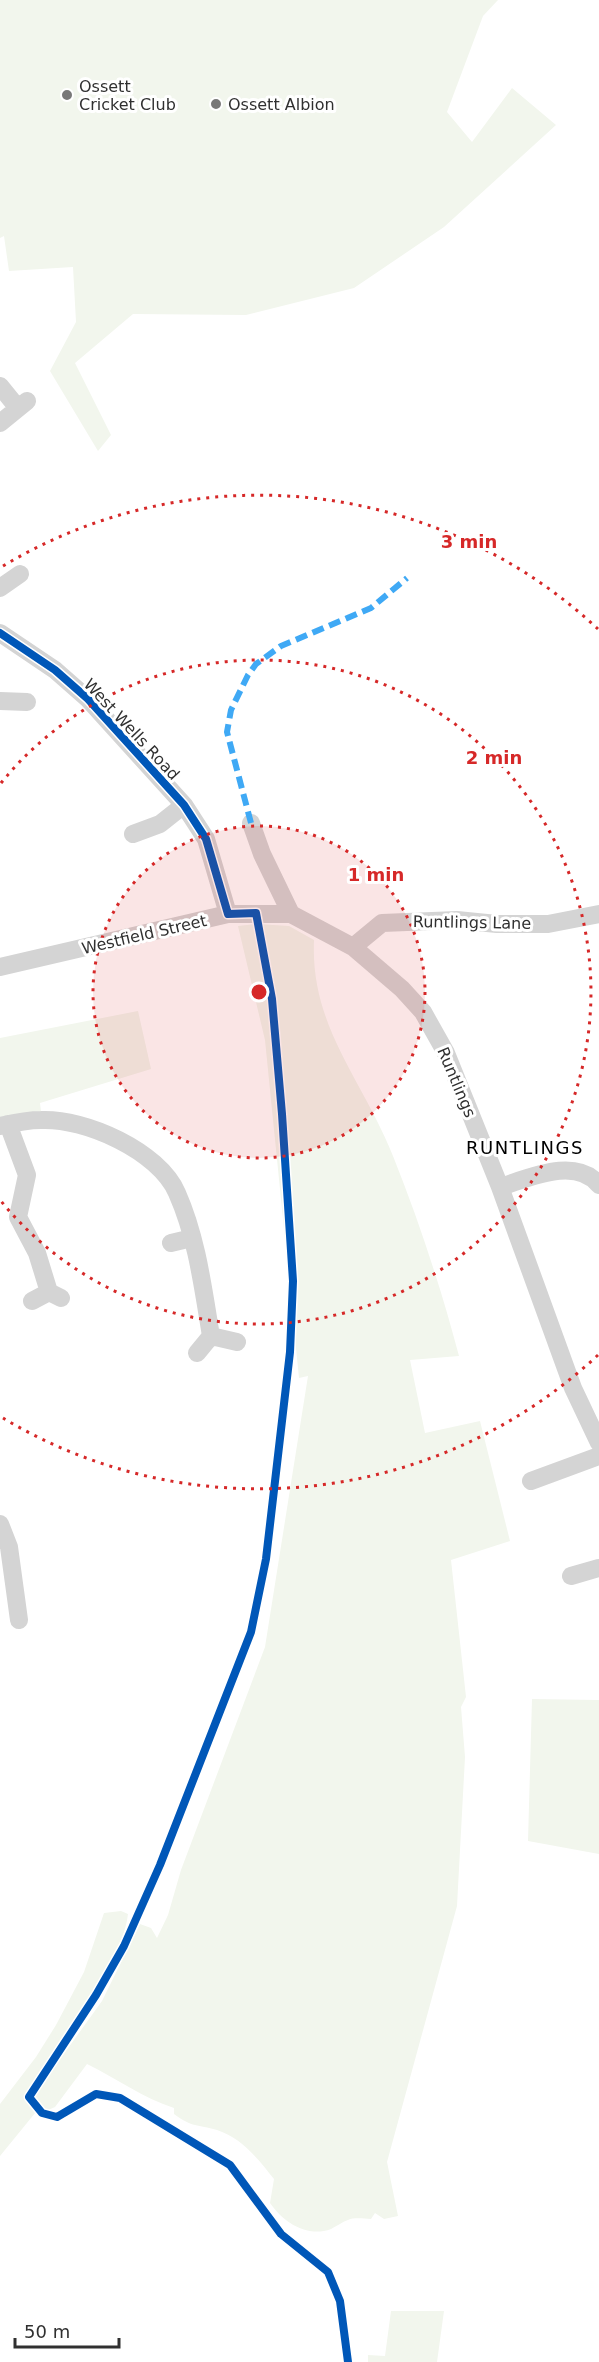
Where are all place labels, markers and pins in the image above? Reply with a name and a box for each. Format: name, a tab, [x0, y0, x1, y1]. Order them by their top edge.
place label: Ossett Cricket Club	[79, 77, 176, 114]
marker: Ossett Cricket Club	[60, 88, 74, 102]
place label: Ossett Albion	[228, 95, 335, 114]
marker: Ossett Albion	[209, 97, 223, 111]
centre of rings	[249, 982, 269, 1002]

